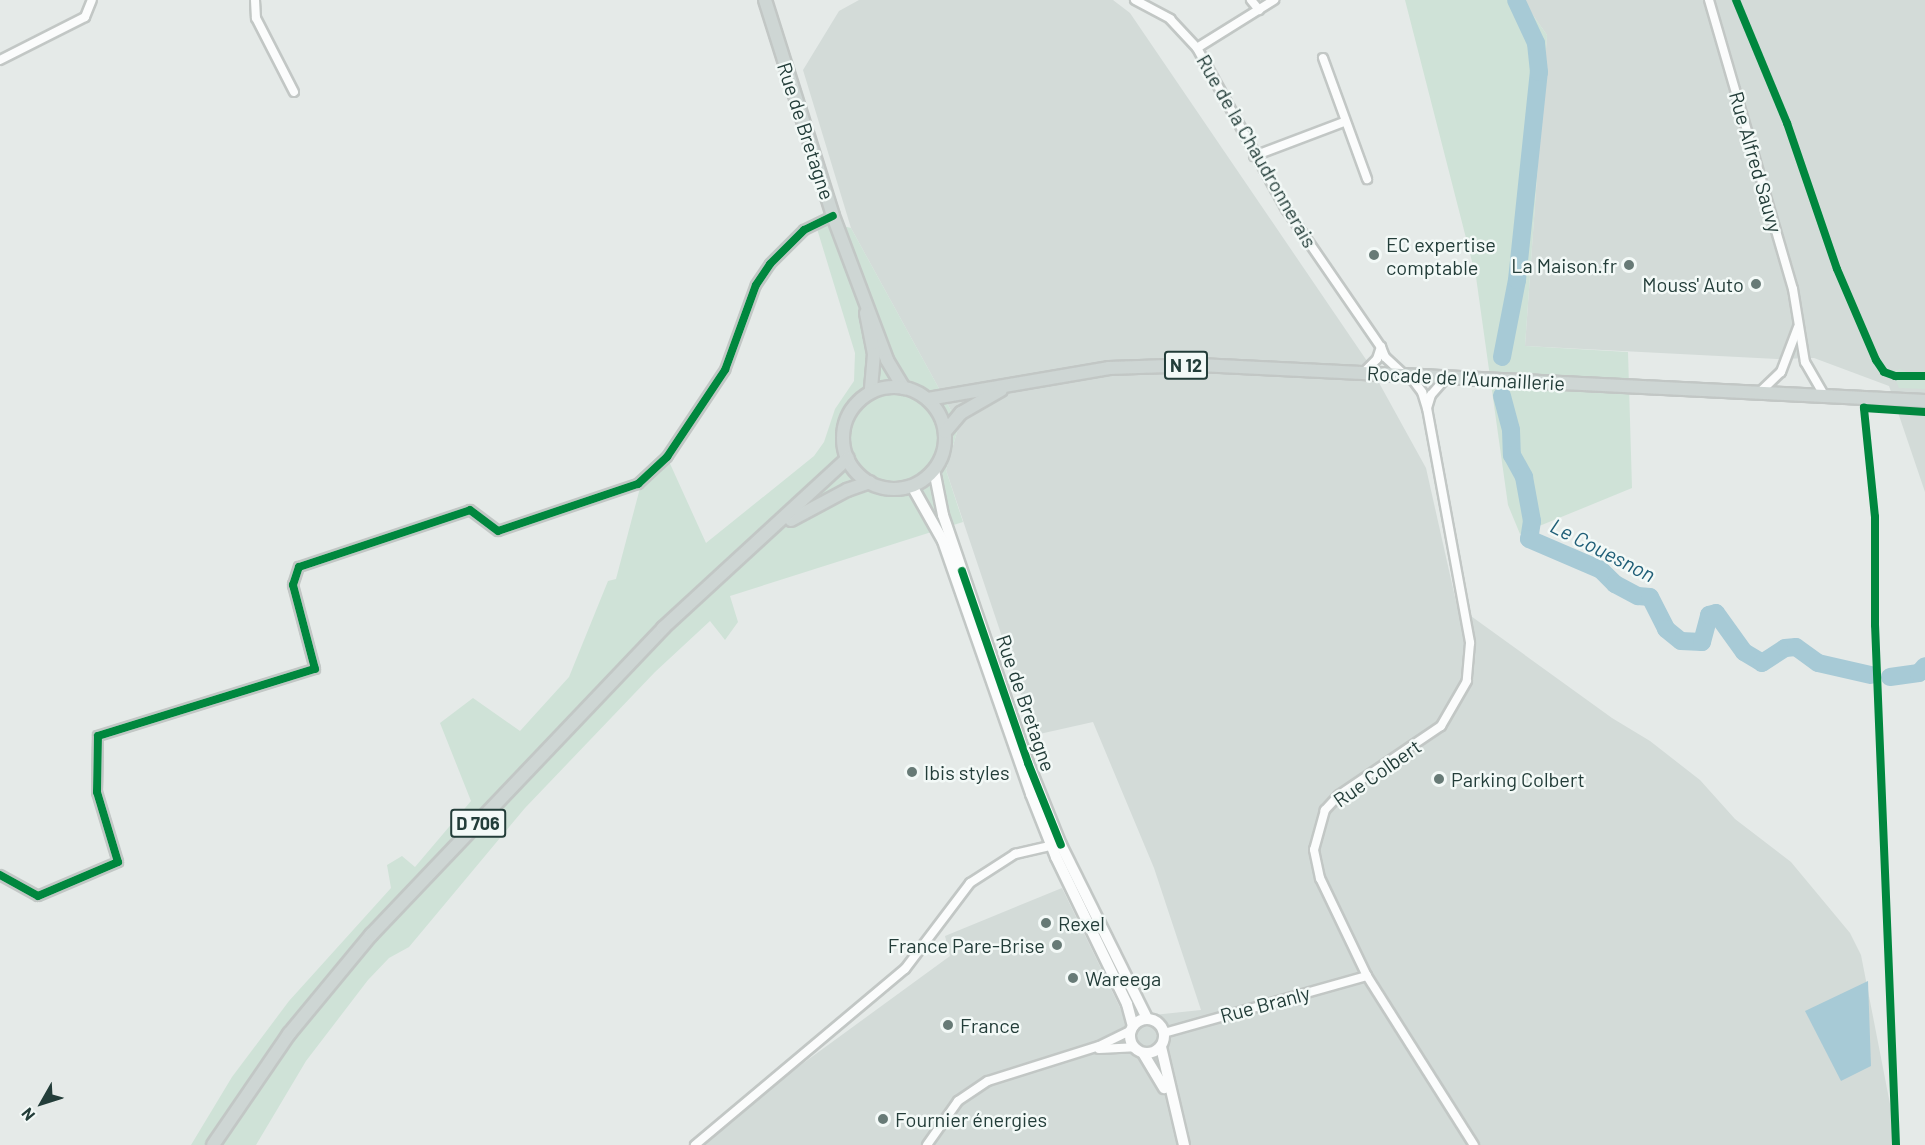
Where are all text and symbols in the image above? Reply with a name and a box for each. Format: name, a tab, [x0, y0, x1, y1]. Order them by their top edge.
street label: Rue de la Chaudronnerais	[1192, 50, 1322, 252]
street label: Rue de Bretagne	[773, 59, 839, 203]
street label: Rue Alfred Sauvy	[1724, 89, 1788, 235]
place label: EC expertise comptable	[1386, 232, 1496, 279]
marker: EC expertise comptable	[1367, 248, 1381, 262]
place label: La Maison.fr	[1511, 253, 1617, 277]
marker: La Maison.fr	[1622, 258, 1636, 272]
place label: Mouss' Auto	[1642, 272, 1744, 296]
marker: Mouss' Auto	[1749, 277, 1763, 291]
road number: N 12	[1164, 350, 1208, 380]
street label: Rocade de l'Aumaillerie	[1366, 361, 1566, 395]
water label: Le Couesnon	[1546, 513, 1660, 587]
street label: Rue de Bretagne	[991, 632, 1061, 774]
street label: Rue Colbert	[1329, 734, 1425, 812]
place label: Ibis styles	[924, 760, 1010, 784]
marker: Ibis styles	[905, 765, 919, 779]
place label: Parking Colbert	[1451, 767, 1585, 791]
marker: Parking Colbert	[1432, 772, 1446, 786]
road number: D 706	[450, 808, 506, 838]
place label: Rexel	[1058, 911, 1105, 935]
marker: Rexel	[1039, 916, 1053, 930]
place label: France Pare-Brise	[888, 933, 1045, 957]
marker: France Pare-Brise	[1050, 938, 1064, 952]
place label: Wareega	[1085, 966, 1161, 990]
marker: Wareega	[1066, 971, 1080, 985]
street label: Rue Branly	[1217, 980, 1313, 1028]
place label: France	[960, 1013, 1020, 1037]
marker: France	[941, 1018, 955, 1032]
north arrow	[12, 1073, 72, 1133]
text: N	[17, 1105, 38, 1125]
place label: Fournier énergies	[895, 1107, 1047, 1131]
marker: Fournier énergies	[876, 1112, 890, 1126]

